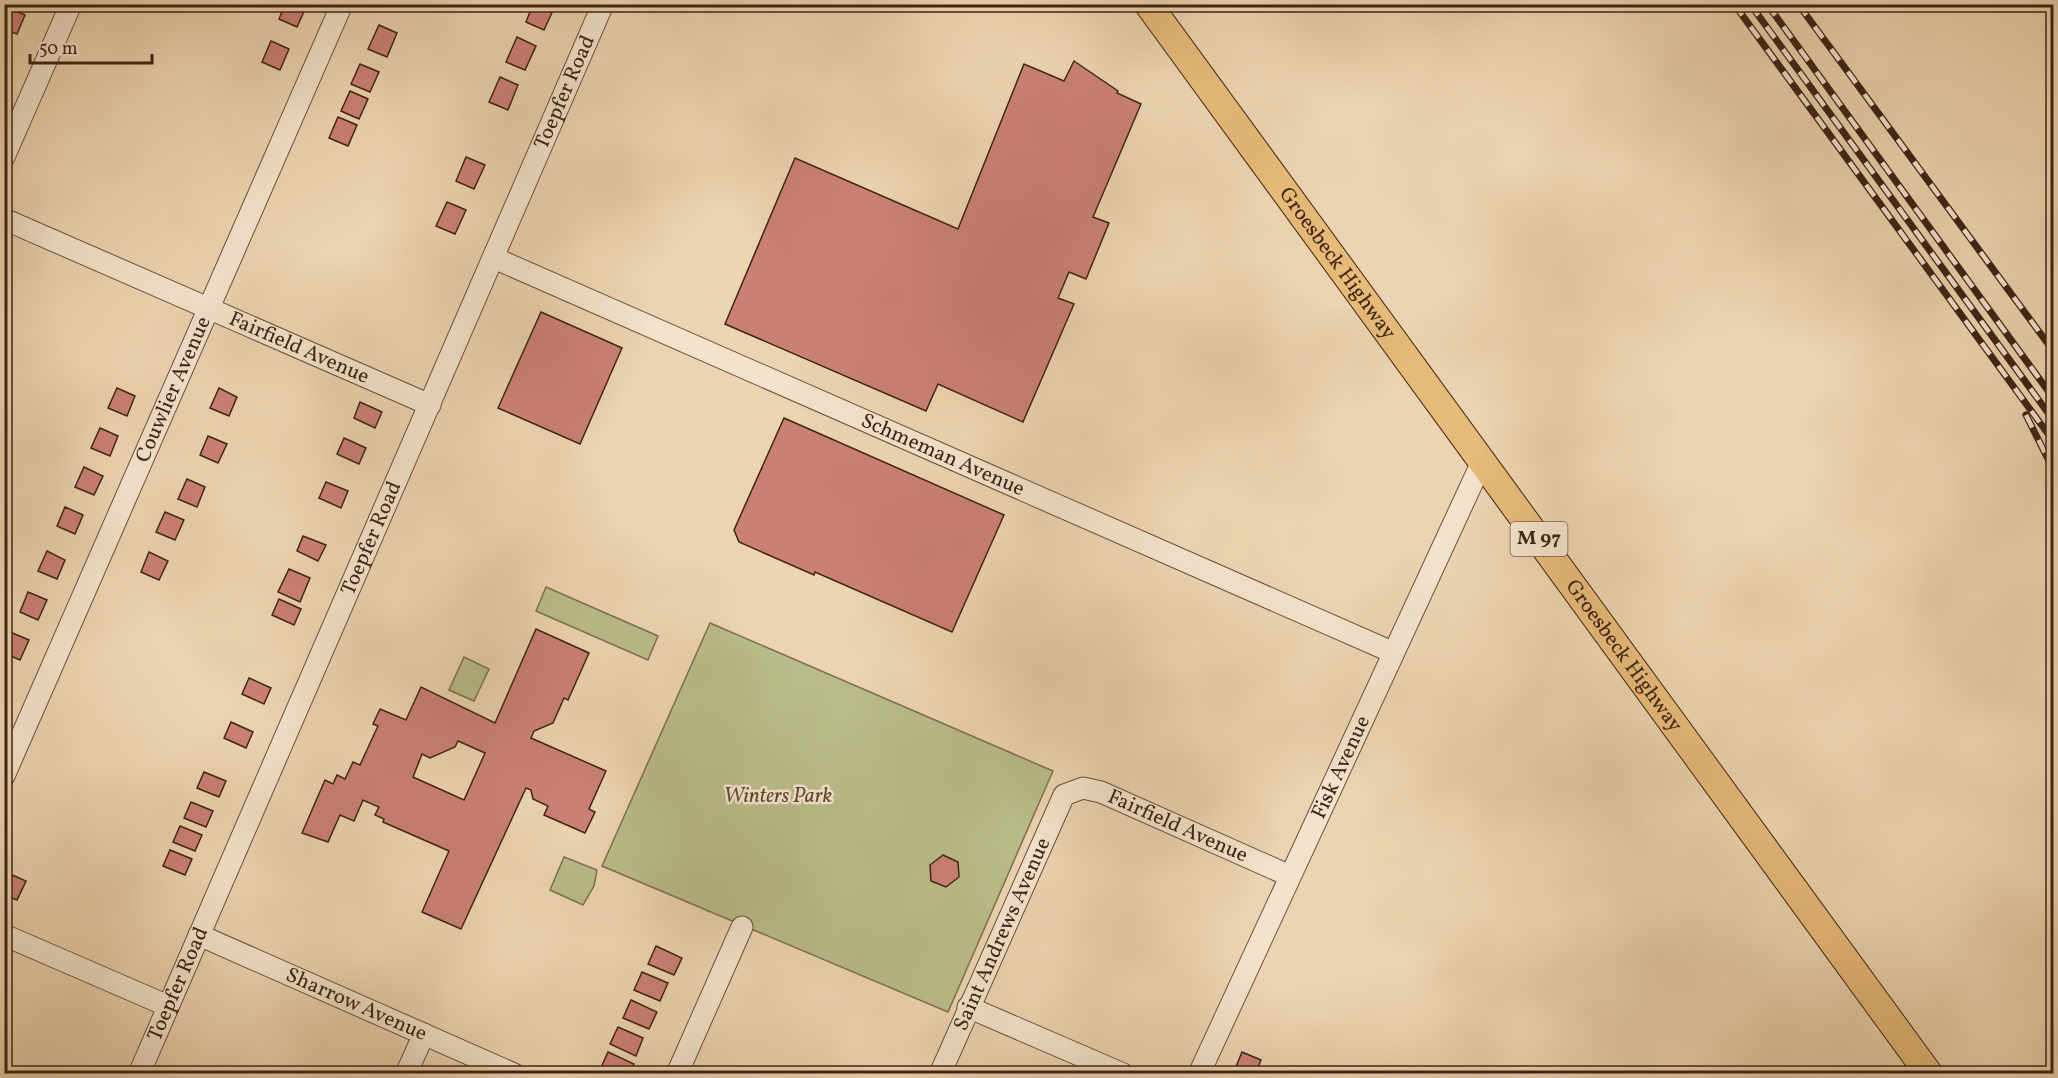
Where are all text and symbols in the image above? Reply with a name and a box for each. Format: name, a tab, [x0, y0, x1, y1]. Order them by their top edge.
scale bar	[30, 27, 152, 65]
street label: Toepfer Road	[527, 31, 602, 154]
text: 50 m	[39, 37, 78, 62]
street label: Groesbeck Highway	[1272, 181, 1403, 346]
street label: Fairfield Avenue	[224, 304, 374, 391]
street label: Couwlier Avenue	[129, 312, 218, 467]
street label: Schmeman Avenue	[856, 406, 1029, 504]
street label: Toepfer Road	[334, 477, 409, 600]
road number: M 97	[1510, 522, 1568, 556]
street label: Groesbeck Highway	[1558, 574, 1690, 739]
street label: Fisk Avenue	[1304, 711, 1377, 824]
park label: Winters Park	[724, 782, 833, 811]
street label: Fairfield Avenue	[1103, 782, 1252, 870]
street label: Saint Andrews Avenue	[947, 833, 1058, 1035]
street label: Toepfer Road	[140, 923, 215, 1046]
street label: Sharrow Avenue	[281, 961, 432, 1048]

